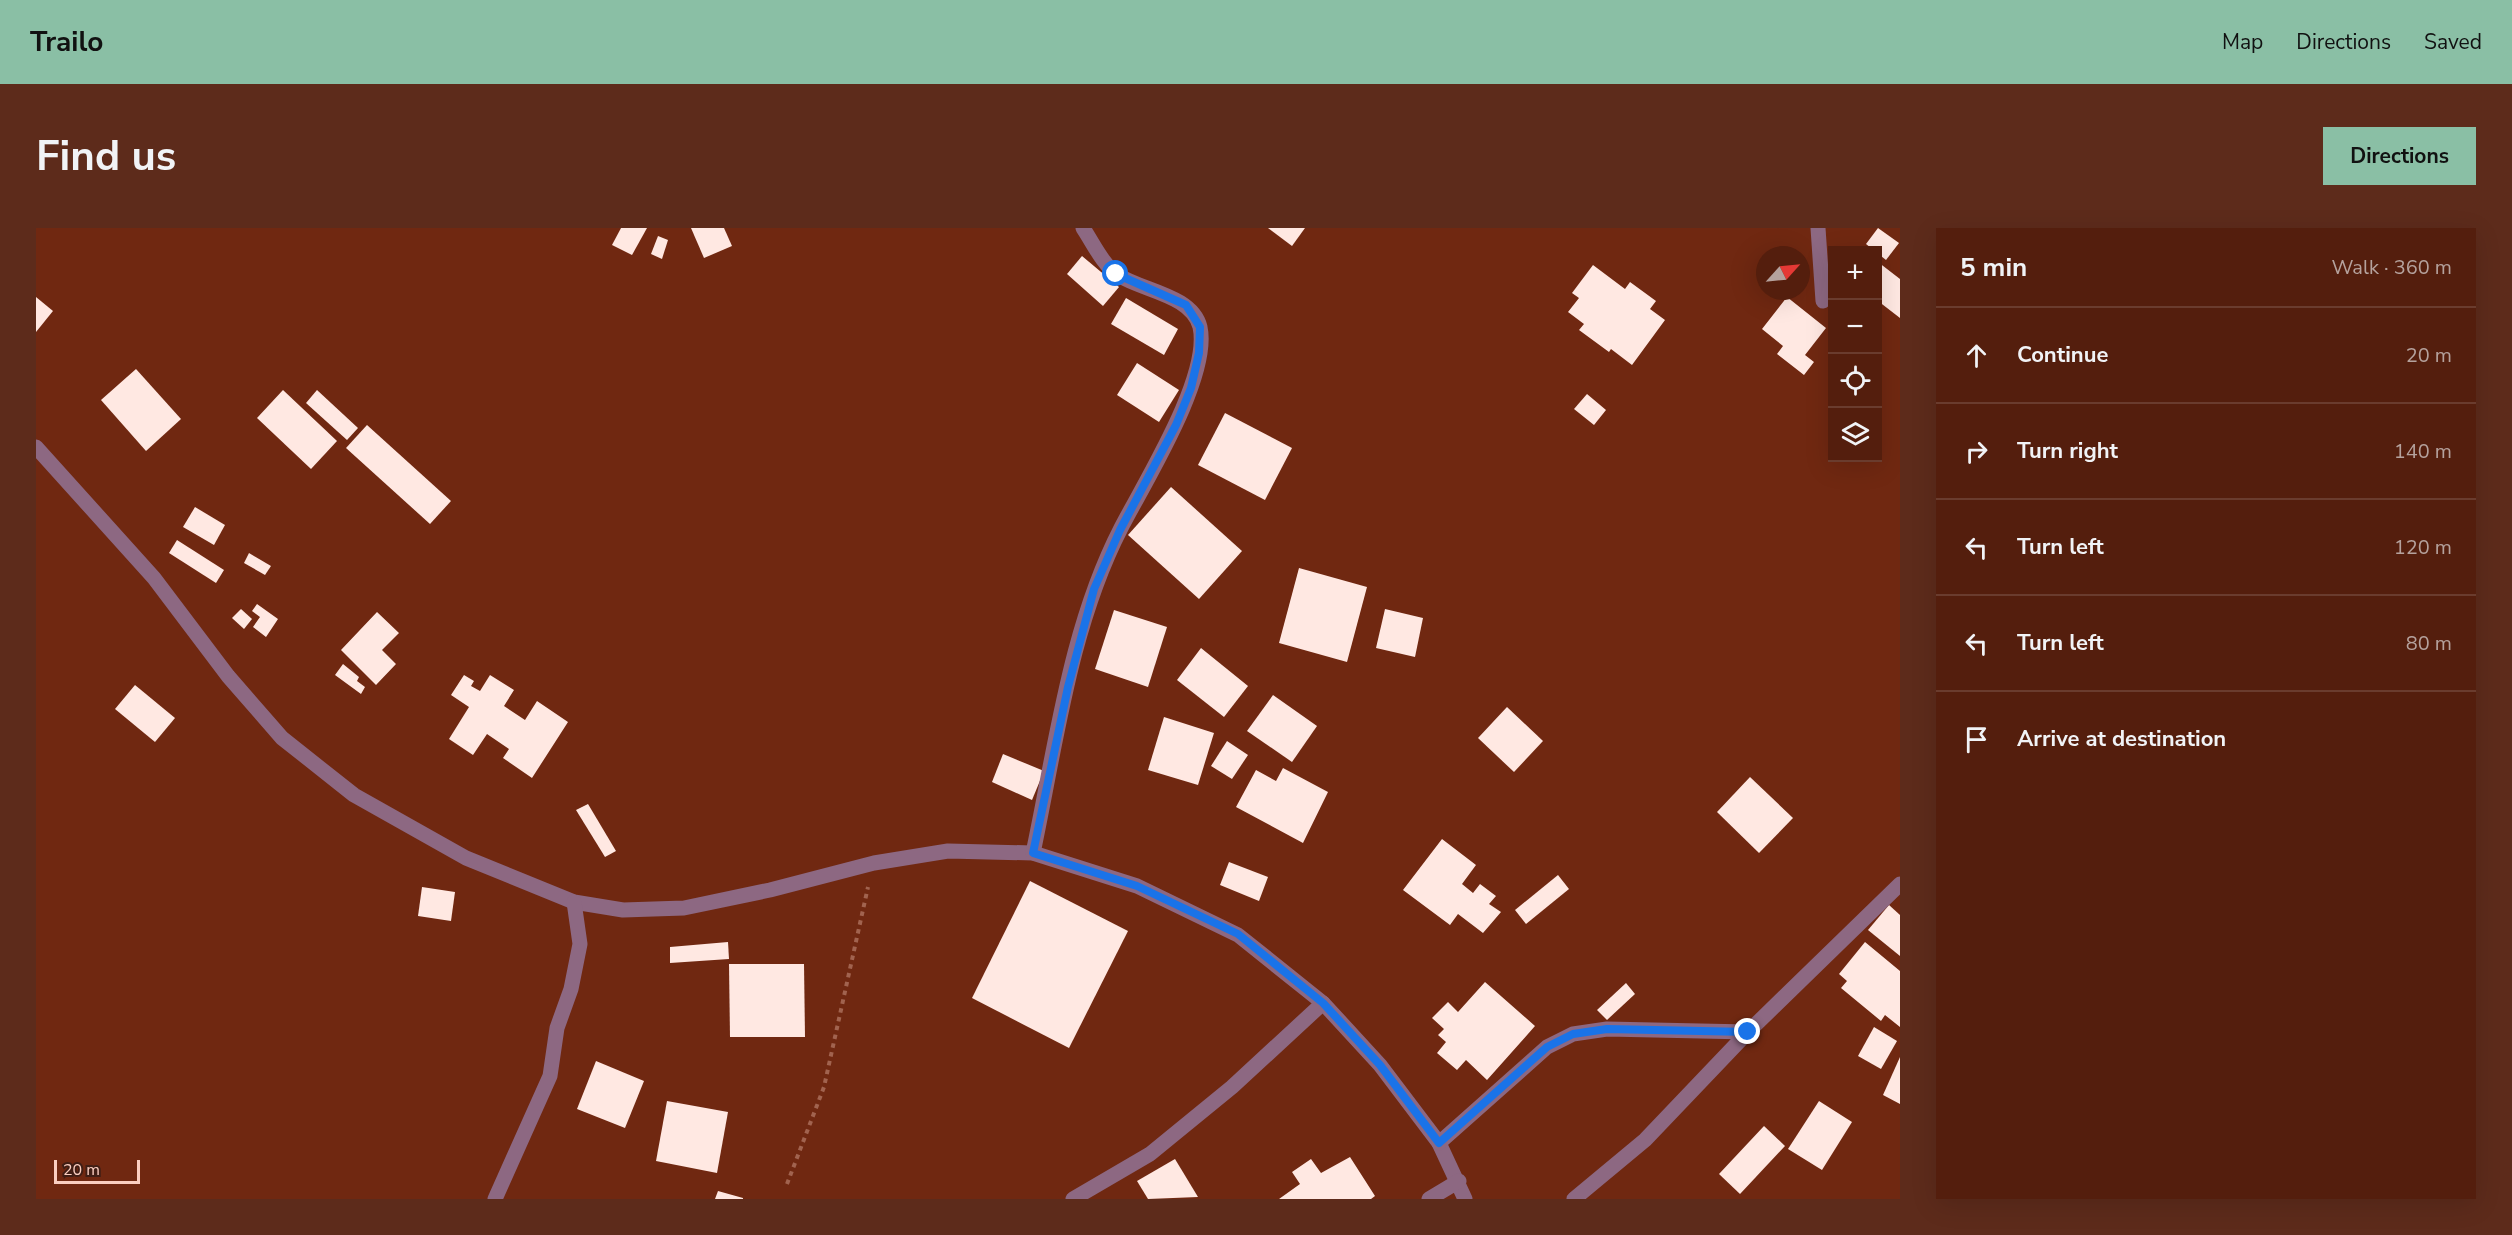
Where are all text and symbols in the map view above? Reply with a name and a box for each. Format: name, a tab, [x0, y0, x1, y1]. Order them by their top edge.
text: Trailo	[30, 23, 103, 61]
text: Map	[2222, 28, 2263, 56]
text: Directions	[2296, 28, 2391, 56]
text: Saved	[2424, 28, 2482, 56]
button: Directions	[2323, 127, 2476, 185]
text: Find us	[36, 128, 176, 185]
north arrow	[1756, 246, 1810, 300]
map controls	[1828, 246, 1882, 462]
button: +	[1828, 246, 1882, 300]
text: 5 min	[1960, 250, 2027, 285]
text: Walk · 360 m	[2332, 254, 2452, 281]
route start	[1102, 260, 1128, 286]
button: −	[1828, 300, 1882, 354]
icon: ahead	[1960, 339, 1993, 372]
text: Continue	[2017, 340, 2108, 370]
text: 20 m	[2406, 342, 2452, 369]
button: locate	[1828, 354, 1882, 408]
button: layers	[1828, 408, 1882, 462]
icon: right	[1960, 435, 1993, 468]
text: Turn right	[2017, 436, 2118, 466]
text: 140 m	[2394, 438, 2452, 465]
icon: left	[1960, 531, 1993, 564]
text: Turn left	[2017, 532, 2104, 562]
text: 120 m	[2394, 534, 2452, 561]
icon: left	[1960, 627, 1993, 660]
text: Turn left	[2017, 628, 2104, 658]
text: 80 m	[2406, 630, 2452, 657]
icon: arrive	[1960, 723, 1993, 756]
text: Arrive at destination	[2017, 724, 2226, 754]
route end	[1734, 1018, 1760, 1044]
scale bar	[54, 1157, 140, 1184]
text: 20 m	[63, 1159, 100, 1181]

